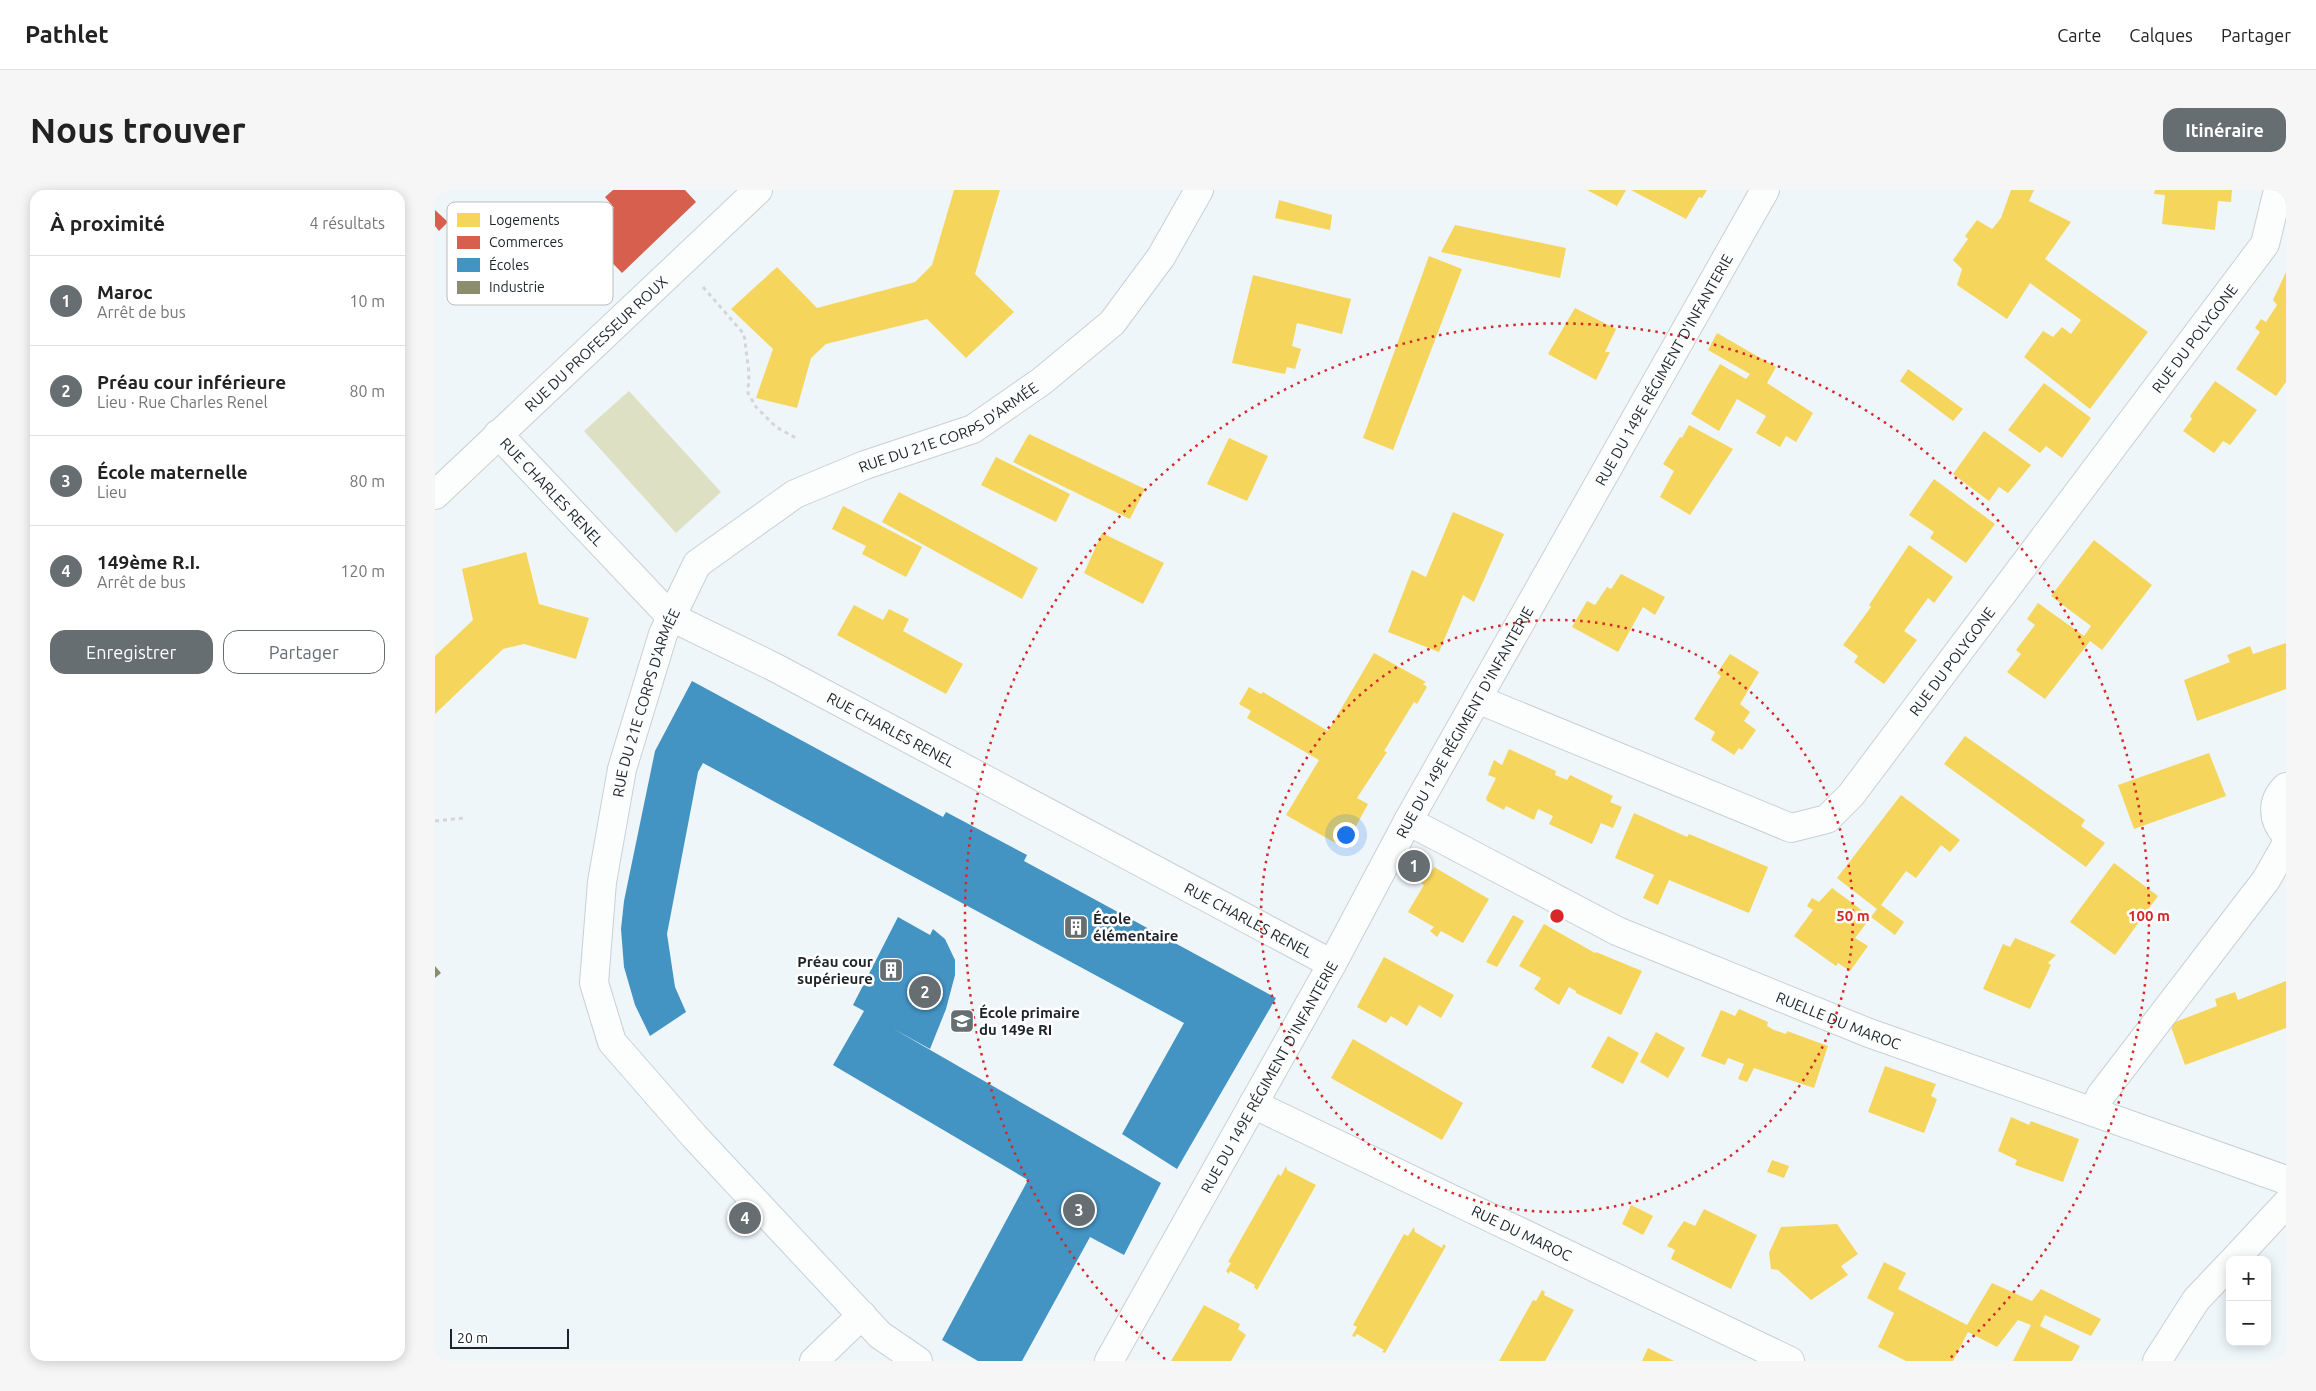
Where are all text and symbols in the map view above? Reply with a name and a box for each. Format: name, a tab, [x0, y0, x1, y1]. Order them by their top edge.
text: Pathlet	[25, 21, 109, 48]
text: Carte	[2057, 25, 2101, 45]
text: Calques	[2129, 25, 2193, 45]
text: Partager	[2221, 25, 2291, 45]
button: Itinéraire	[2163, 108, 2286, 152]
text: Nous trouver	[30, 110, 246, 150]
legend	[447, 202, 613, 305]
text: À proximité	[50, 211, 165, 235]
text: Logements	[489, 212, 559, 228]
text: 4 résultats	[309, 214, 385, 232]
text: Commerces	[489, 234, 563, 250]
street label: RUE DU 149E RÉGIMENT D'INFANTERIE	[1591, 251, 1736, 488]
text: Écoles	[489, 256, 529, 273]
street label: RUE DU PROFESSEUR ROUX	[521, 272, 670, 415]
text: Industrie	[489, 279, 545, 295]
street label: RUE DU POLYGONE	[2148, 280, 2241, 396]
text: Maroc	[97, 281, 153, 303]
text: 1	[61, 292, 71, 310]
text: 10 m	[349, 292, 385, 310]
text: Arrêt de bus	[97, 303, 186, 321]
text: Préau cour inférieure	[97, 371, 286, 393]
street label: RUE DU 21E CORPS D'ARMÉE	[856, 378, 1041, 475]
text: 2	[61, 382, 71, 400]
text: 80 m	[349, 382, 385, 400]
text: Lieu · Rue Charles Renel	[97, 393, 268, 411]
street label: RUE CHARLES RENEL	[497, 434, 608, 549]
text: École maternelle	[97, 461, 248, 483]
text: 3	[61, 472, 71, 490]
text: 80 m	[349, 472, 385, 490]
text: Lieu	[97, 483, 127, 501]
text: 149ème R.I.	[97, 551, 200, 573]
text: 4	[61, 562, 71, 580]
text: 120 m	[340, 562, 385, 580]
text: Arrêt de bus	[97, 573, 186, 591]
street label: RUE DU 149E RÉGIMENT D'INFANTERIE	[1392, 603, 1536, 841]
street label: RUE DU POLYGONE	[1905, 603, 1998, 719]
street label: RUE DU 21E CORPS D'ARMÉE	[609, 606, 683, 798]
button: Enregistrer	[50, 630, 213, 674]
button: Partager	[223, 630, 385, 674]
street label: RUE CHARLES RENEL	[824, 688, 958, 770]
your location	[1333, 822, 1359, 848]
pin: 1	[1398, 847, 1430, 885]
street label: RUE CHARLES RENEL	[1182, 879, 1316, 961]
centre of rings	[1548, 907, 1566, 925]
text: 50 m	[1836, 907, 1870, 924]
text: 100 m	[2128, 907, 2170, 924]
place label: École élémentaire	[1093, 910, 1178, 944]
building icon: École élémentaire	[1063, 914, 1089, 940]
place label: Préau cour supérieure	[797, 953, 874, 987]
building icon: Préau cour supérieure	[878, 957, 904, 983]
street label: RUE DU 149E RÉGIMENT D'INFANTERIE	[1197, 958, 1341, 1196]
pin: 2	[909, 973, 941, 1011]
street label: RUELLE DU MAROC	[1774, 988, 1903, 1052]
place label: École primaire du 149e RI	[979, 1004, 1080, 1038]
school or university icon: École primaire du 149e RI	[949, 1008, 975, 1034]
pin: 3	[1063, 1191, 1095, 1229]
pin: 4	[729, 1199, 761, 1237]
street label: RUE DU MAROC	[1469, 1202, 1575, 1264]
map controls	[2226, 1256, 2271, 1346]
button: +	[2226, 1256, 2271, 1301]
button: −	[2226, 1301, 2271, 1346]
scale bar	[450, 1326, 569, 1349]
text: 20 m	[457, 1330, 488, 1346]

